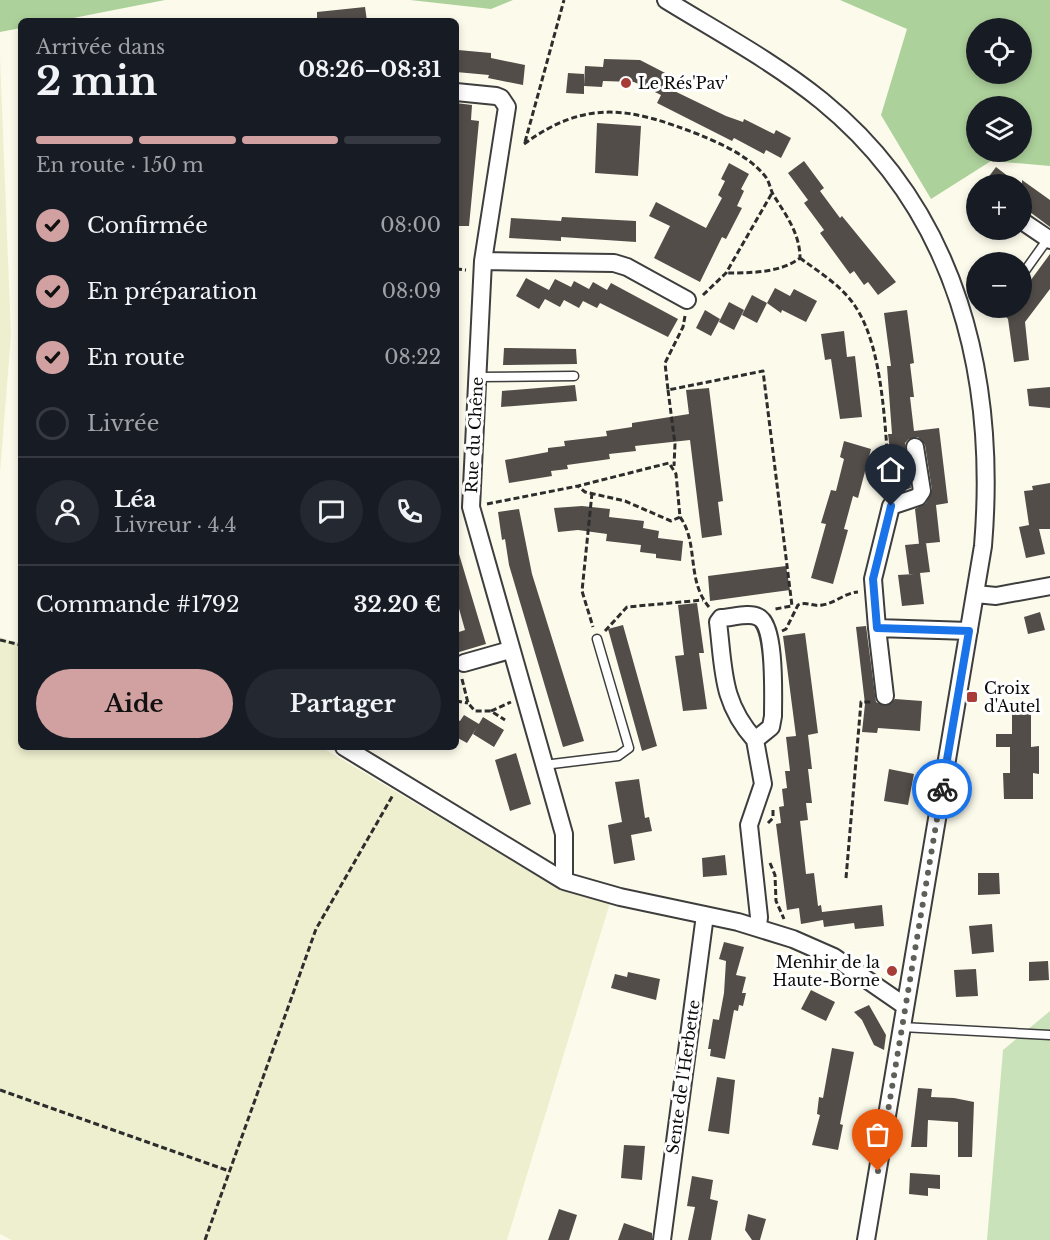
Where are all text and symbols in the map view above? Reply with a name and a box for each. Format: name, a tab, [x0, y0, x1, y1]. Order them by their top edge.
map controls	[966, 18, 1032, 318]
button: locate	[966, 18, 1032, 84]
text: Arrivée dans	[36, 35, 165, 59]
text: 08:26–08:31	[299, 56, 441, 83]
text: 2 min	[36, 57, 157, 106]
place label: Le Rés'Pav'	[638, 73, 728, 93]
marker: Le Rés'Pav'	[619, 76, 633, 90]
button: layers	[966, 96, 1032, 162]
text: En route · 150 m	[36, 153, 204, 177]
button: +	[966, 174, 1032, 240]
icon: check	[36, 209, 69, 242]
text: Confirmée	[87, 212, 208, 239]
text: 08:00	[380, 213, 441, 237]
button: −	[966, 252, 1032, 318]
icon: check	[36, 275, 69, 308]
text: En préparation	[87, 278, 257, 305]
text: 08:09	[382, 279, 441, 303]
icon: check	[36, 341, 69, 374]
text: En route	[87, 344, 185, 371]
text: 08:22	[384, 345, 441, 369]
street label: Rue du Chêne	[461, 376, 487, 494]
text: Livrée	[87, 410, 159, 437]
pin	[865, 444, 916, 506]
icon: home	[874, 453, 907, 486]
button: person	[36, 480, 99, 543]
button: chat	[300, 480, 363, 543]
button: phone	[378, 480, 441, 543]
text: Léa	[114, 486, 156, 513]
text: Livreur · 4.4	[114, 513, 237, 537]
text: Commande #1792	[36, 591, 240, 618]
text: 32.20 €	[353, 591, 441, 618]
button: Aide	[36, 669, 233, 738]
button: Partager	[245, 669, 441, 738]
place label: Croix d'Autel	[984, 678, 1040, 716]
marker: Croix d'Autel	[965, 690, 979, 704]
courier	[912, 759, 972, 819]
icon: bike	[926, 773, 959, 806]
place label: Menhir de la Haute-Borne	[773, 952, 880, 990]
marker: Menhir de la Haute-Borne	[885, 964, 899, 978]
street label: Sente de l'Herbette	[662, 999, 704, 1155]
pin	[852, 1109, 903, 1171]
icon: bag	[861, 1118, 894, 1151]

